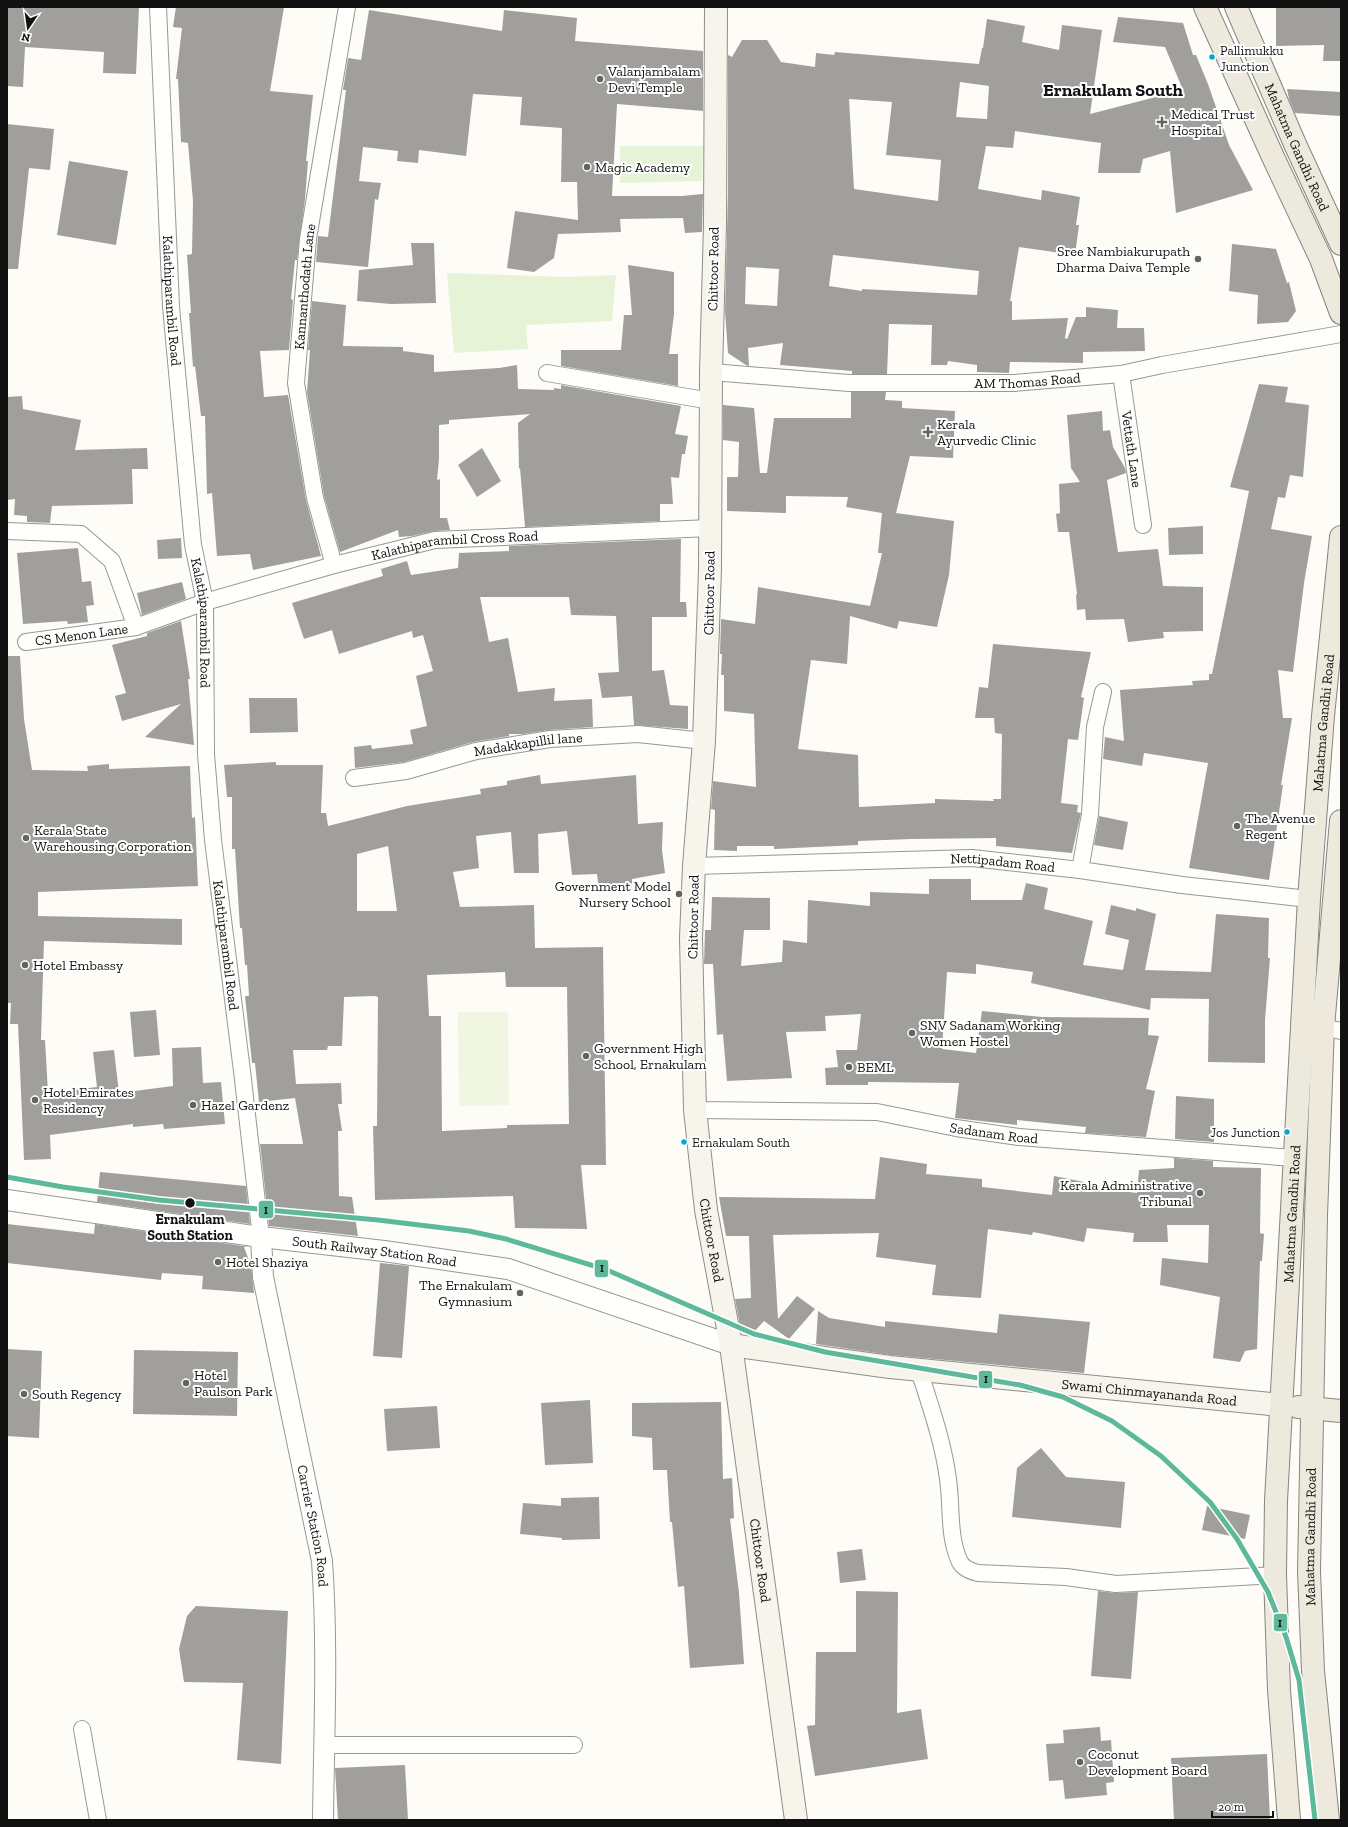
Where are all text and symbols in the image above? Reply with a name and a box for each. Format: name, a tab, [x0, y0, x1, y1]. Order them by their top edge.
north arrow	[8, 8, 48, 48]
text: N	[20, 30, 31, 45]
place label: Pallimukku Junction	[1220, 43, 1284, 74]
marker: Pallimukku Junction	[1207, 52, 1217, 62]
place label: Valanjambalam Devi Temple	[607, 63, 701, 96]
marker: Valanjambalam Devi Temple	[595, 74, 605, 84]
district label: Ernakulam South	[1043, 79, 1183, 101]
street label: Mahatma Gandhi Road	[1261, 81, 1333, 214]
place label: Medical Trust Hospital	[1171, 106, 1255, 139]
marker: Medical Trust Hospital	[1156, 116, 1168, 128]
place label: Magic Academy	[595, 159, 691, 176]
marker: Magic Academy	[582, 162, 592, 172]
street label: Kannanthodath Lane	[291, 222, 320, 350]
street label: Chittoor Road	[704, 226, 723, 311]
street label: Kalathiparambil Road	[159, 235, 184, 367]
place label: Sree Nambiakurupath Dharma Daiva Temple	[1056, 243, 1190, 276]
marker: Sree Nambiakurupath Dharma Daiva Temple	[1193, 254, 1203, 264]
street label: AM Thomas Road	[974, 369, 1082, 392]
street label: Vettath Lane	[1117, 409, 1145, 489]
place label: Kerala Ayurvedic Clinic	[937, 416, 1036, 449]
marker: Kerala Ayurvedic Clinic	[922, 426, 934, 438]
street label: Kalathiparambil Cross Road	[370, 527, 539, 564]
street label: Chittoor Road	[700, 550, 719, 635]
street label: Kalathiparambil Road	[187, 556, 214, 688]
street label: CS Menon Lane	[34, 620, 130, 650]
street label: Mahatma Gandhi Road	[1309, 653, 1338, 792]
street label: Madakkapillil lane	[473, 729, 584, 760]
place label: The Avenue Regent	[1245, 810, 1316, 843]
marker: The Avenue Regent	[1232, 821, 1242, 831]
place label: Kerala State Warehousing Corporation	[34, 822, 191, 855]
marker: Kerala State Warehousing Corporation	[21, 833, 31, 843]
street label: Nettipadam Road	[950, 850, 1056, 876]
street label: Chittoor Road	[684, 874, 703, 959]
place label: Government Model Nursery School	[555, 878, 671, 911]
street label: Kalathiparambil Road	[209, 879, 242, 1012]
marker: Government Model Nursery School	[674, 889, 684, 899]
place label: Hotel Embassy	[33, 957, 124, 974]
marker: Hotel Embassy	[20, 960, 30, 970]
place label: SNV Sadanam Working Women Hostel	[920, 1017, 1060, 1050]
marker: SNV Sadanam Working Women Hostel	[907, 1028, 917, 1038]
place label: Government High School, Ernakulam	[594, 1040, 706, 1073]
marker: Government High School, Ernakulam	[581, 1051, 591, 1061]
place label: BEML	[857, 1059, 894, 1076]
marker: BEML	[844, 1062, 854, 1072]
place label: Hotel Emirates Residency	[43, 1084, 134, 1117]
marker: Hotel Emirates Residency	[30, 1095, 40, 1105]
place label: Hazel Gardenz	[201, 1097, 290, 1114]
marker: Hazel Gardenz	[188, 1100, 198, 1110]
street label: Sadanam Road	[948, 1119, 1039, 1147]
place label: Jos Junction	[1210, 1125, 1281, 1140]
marker: Jos Junction	[1282, 1127, 1292, 1137]
place label: Ernakulam South	[692, 1135, 791, 1150]
marker: Ernakulam South	[679, 1137, 689, 1147]
street label: Mahatma Gandhi Road	[1280, 1144, 1305, 1283]
place label: Kerala Administrative Tribunal	[1060, 1177, 1192, 1210]
marker: Kerala Administrative Tribunal	[1195, 1188, 1205, 1198]
marker: Ernakulam South Station	[183, 1196, 197, 1210]
street label: Chittoor Road	[696, 1198, 727, 1284]
line badge: I	[258, 1200, 274, 1219]
text: I	[264, 1204, 268, 1217]
place label: Ernakulam South Station	[147, 1211, 233, 1244]
street label: South Railway Station Road	[291, 1233, 458, 1271]
place label: Hotel Shaziya	[226, 1254, 309, 1271]
marker: Hotel Shaziya	[213, 1257, 223, 1267]
line badge: I	[594, 1259, 609, 1278]
text: I	[600, 1262, 604, 1275]
place label: The Ernakulam Gymnasium	[419, 1277, 512, 1310]
marker: The Ernakulam Gymnasium	[515, 1288, 525, 1298]
place label: Hotel Paulson Park	[194, 1367, 273, 1400]
line badge: I	[978, 1370, 993, 1389]
text: I	[984, 1373, 988, 1386]
street label: Swami Chinmayananda Road	[1061, 1376, 1238, 1410]
marker: Hotel Paulson Park	[181, 1378, 191, 1388]
place label: South Regency	[32, 1386, 122, 1403]
marker: South Regency	[19, 1389, 29, 1399]
street label: Carrier Station Road	[293, 1463, 332, 1588]
street label: Mahatma Gandhi Road	[1301, 1467, 1320, 1606]
street label: Chittoor Road	[746, 1517, 774, 1604]
line badge: I	[1273, 1613, 1288, 1632]
text: I	[1278, 1617, 1282, 1630]
place label: Coconut Development Board	[1088, 1746, 1208, 1779]
marker: Coconut Development Board	[1075, 1757, 1085, 1767]
scale bar	[1212, 1793, 1273, 1819]
text: 20 m	[1218, 1800, 1245, 1814]

